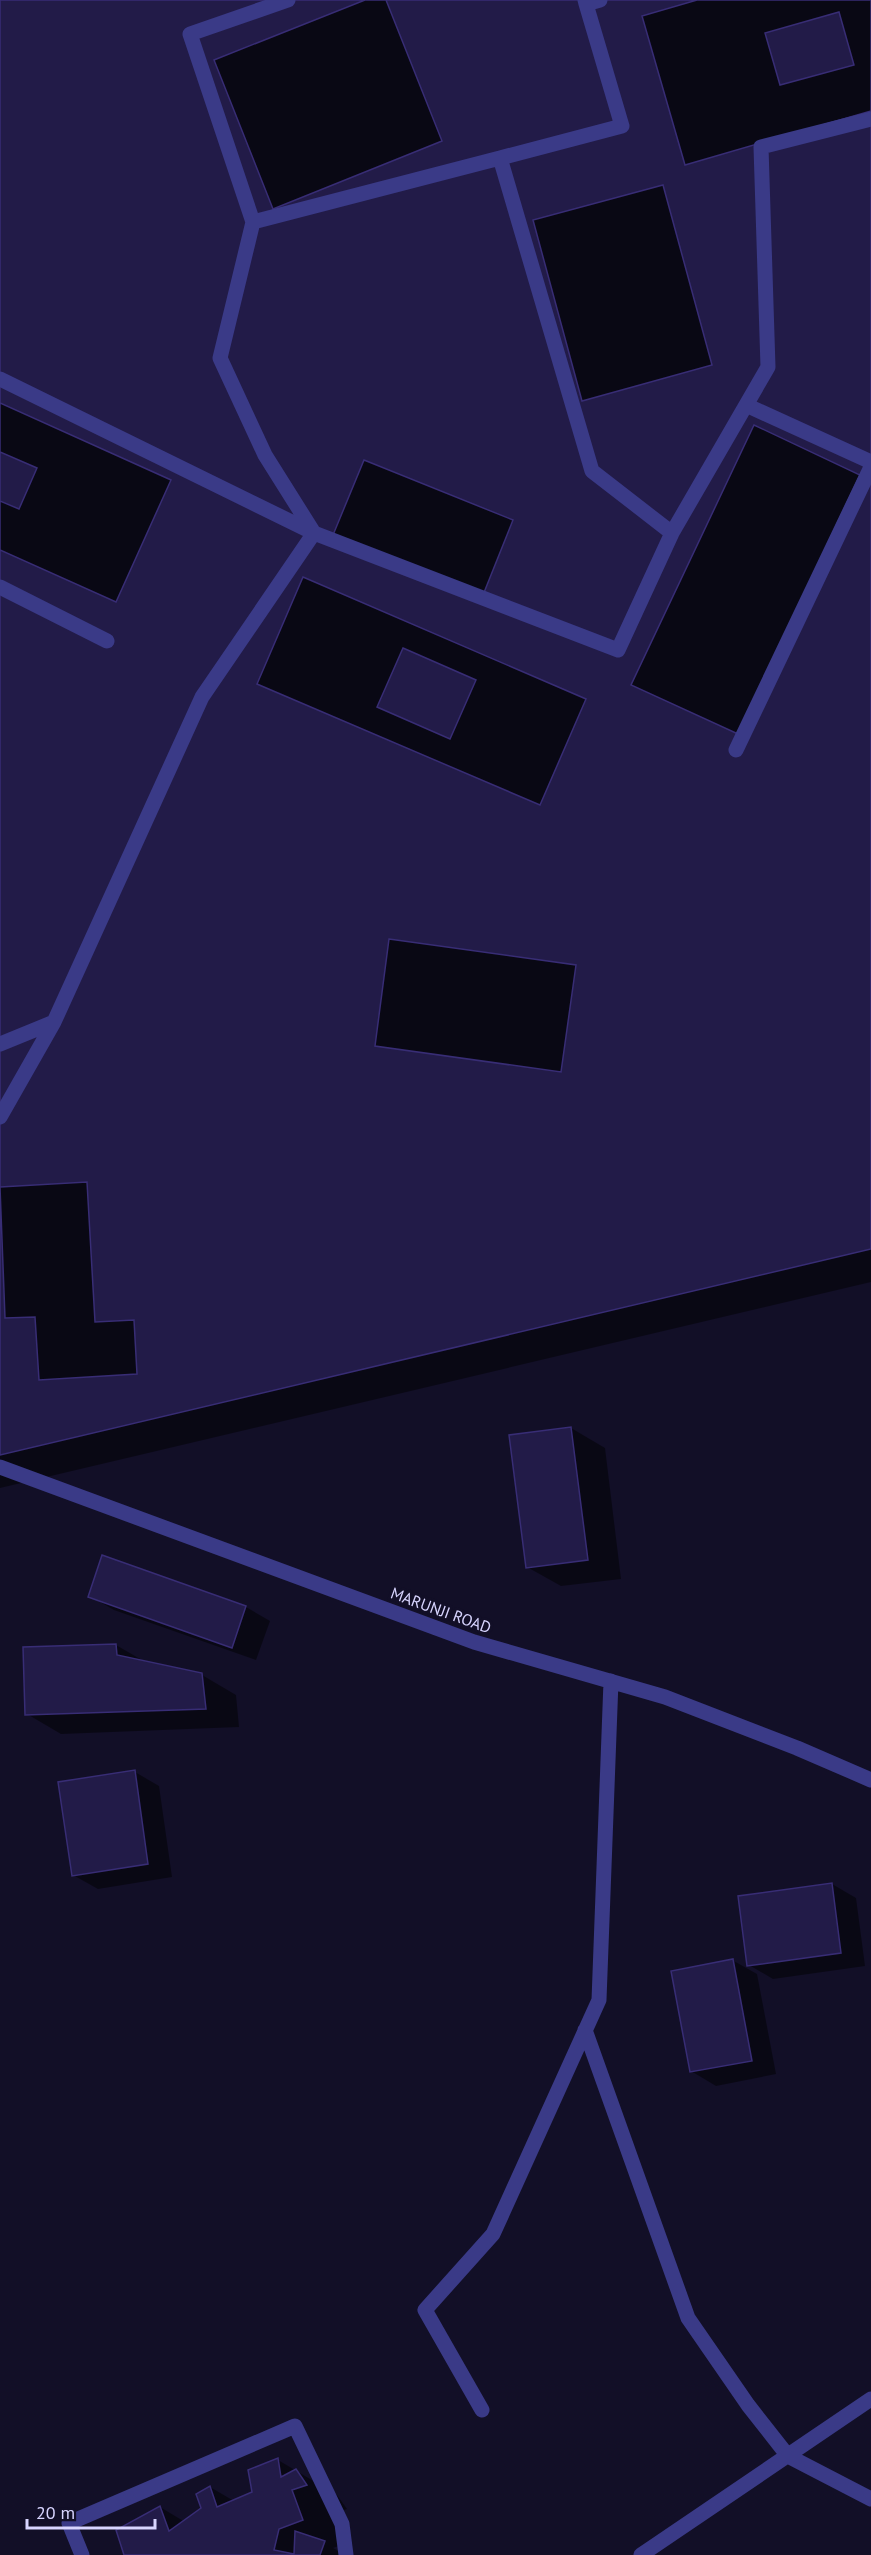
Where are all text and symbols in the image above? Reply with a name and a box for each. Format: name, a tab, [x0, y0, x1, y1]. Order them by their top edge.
street label: MARUNJI ROAD	[388, 1583, 494, 1637]
scale bar	[27, 2492, 154, 2530]
text: 20 m	[36, 2501, 75, 2524]

